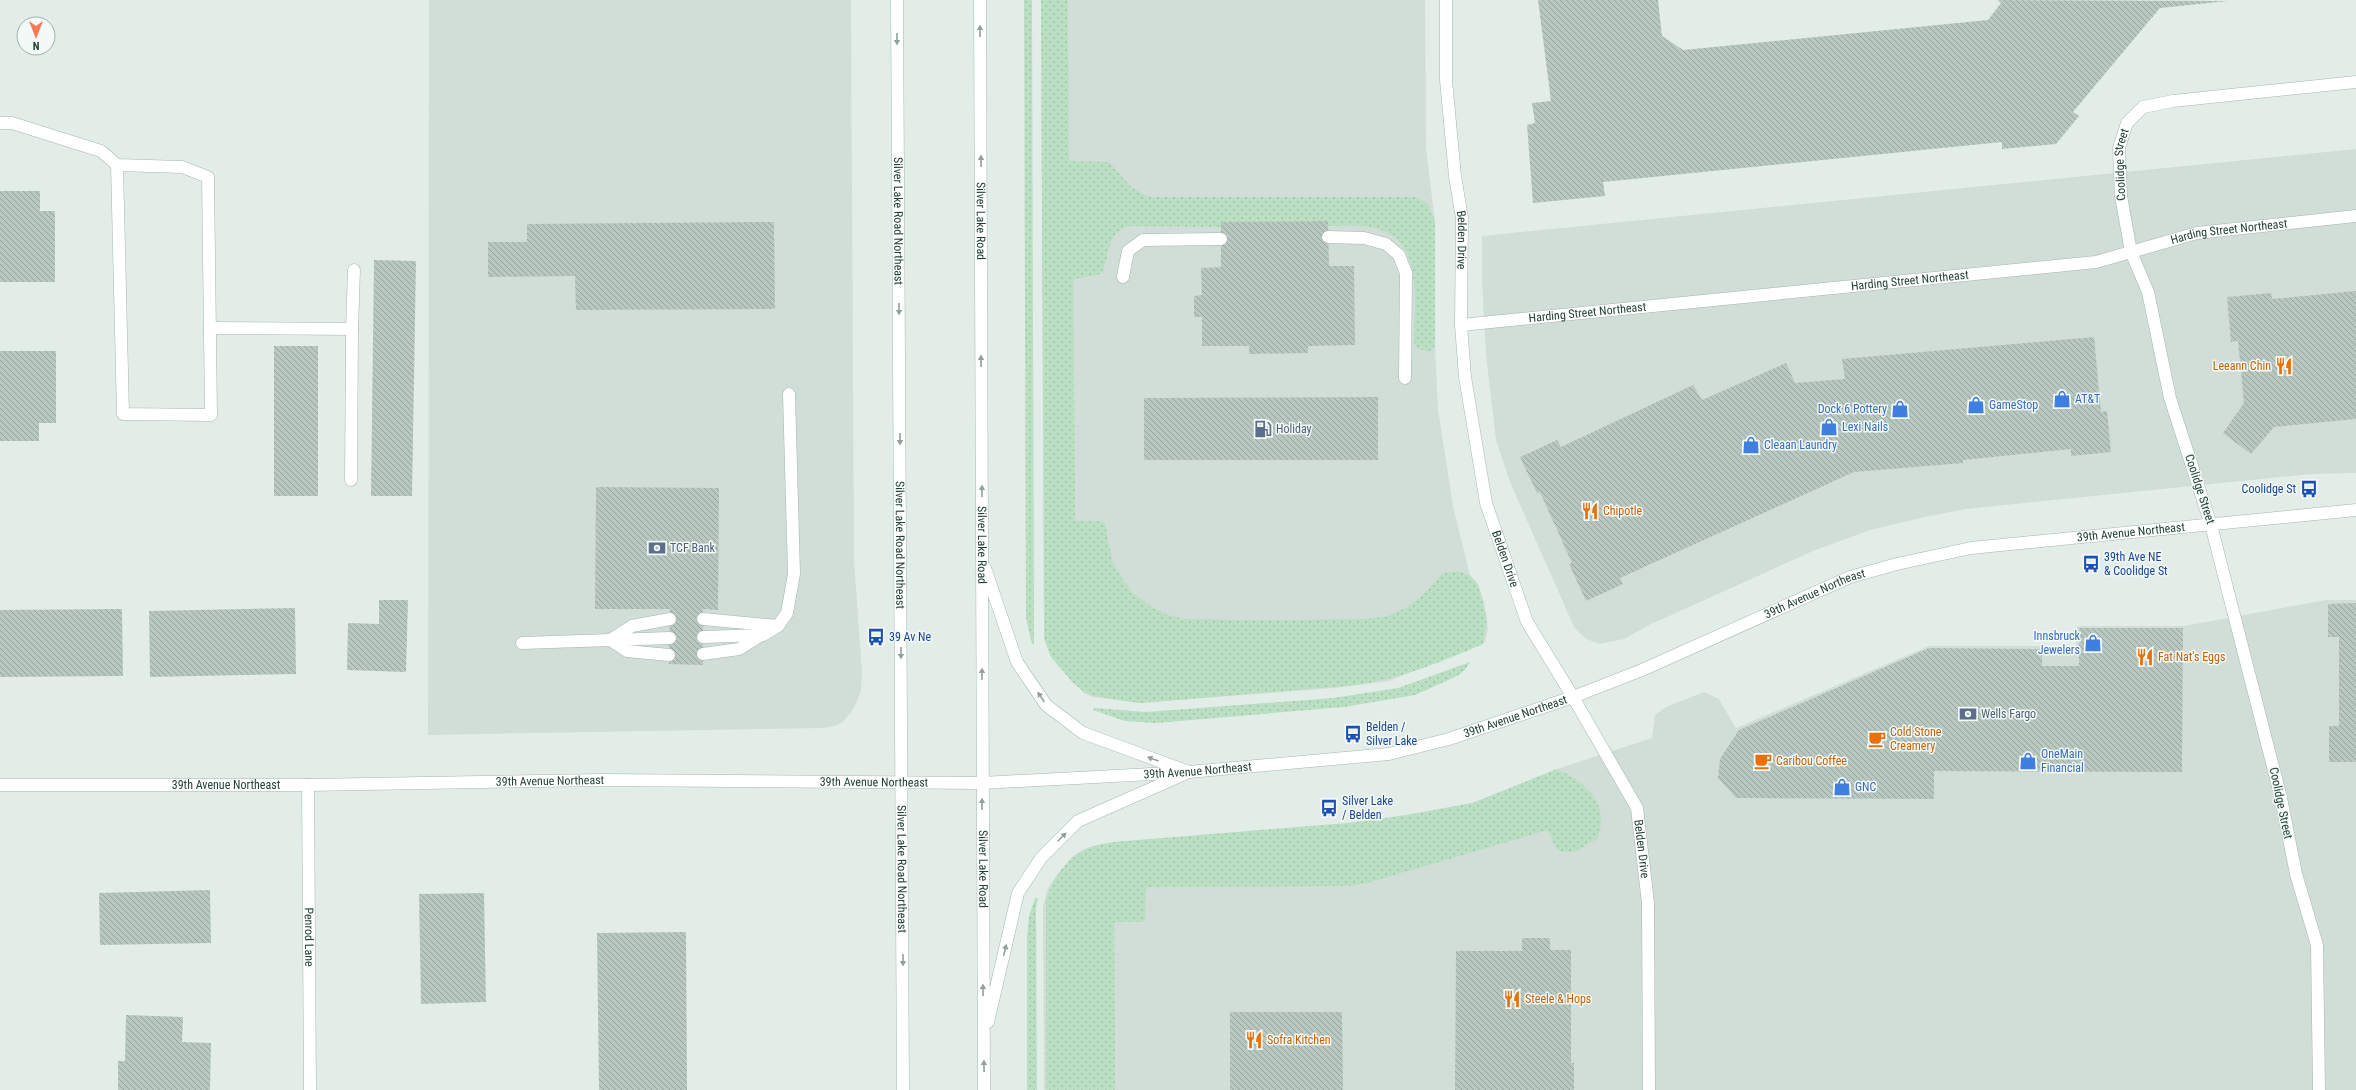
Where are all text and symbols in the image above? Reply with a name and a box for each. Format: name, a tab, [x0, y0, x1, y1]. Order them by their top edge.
north arrow	[16, 16, 56, 56]
one-way arrow	[977, 24, 983, 37]
one-way arrow	[894, 33, 900, 46]
text: N	[32, 39, 39, 52]
street label: Coolidge Street	[2112, 126, 2132, 202]
one-way arrow	[978, 154, 984, 167]
street label: Silver Lake Road Northeast	[891, 157, 906, 286]
street label: Silver Lake Road	[974, 182, 988, 260]
street label: Belden Drive	[1454, 209, 1469, 270]
street label: Harding Street Northeast	[2169, 216, 2289, 247]
street label: Harding Street Northeast	[1850, 268, 1970, 293]
street label: Harding Street Northeast	[1528, 300, 1647, 325]
one-way arrow	[896, 303, 902, 316]
one-way arrow	[978, 354, 984, 367]
restaurant icon: Leeann Chin	[2274, 356, 2294, 376]
place label: Leeann Chin	[2213, 359, 2271, 373]
shop icon: AT&T	[2052, 389, 2072, 409]
place label: AT&T	[2075, 392, 2100, 406]
shop icon: GameStop	[1966, 395, 1986, 415]
place label: GameStop	[1989, 398, 2038, 412]
shop icon: Dock 6 Pottery	[1890, 399, 1910, 419]
place label: Dock 6 Pottery	[1818, 402, 1887, 416]
shop icon: Lexi Nails	[1819, 417, 1839, 437]
fuel station icon: Holiday	[1253, 419, 1273, 439]
place label: Lexi Nails	[1842, 420, 1888, 434]
place label: Holiday	[1276, 422, 1312, 436]
one-way arrow	[897, 433, 903, 446]
shop icon: Cleaan Laundry	[1741, 435, 1761, 455]
place label: Cleaan Laundry	[1764, 438, 1837, 452]
street label: Coolidge Street	[2182, 452, 2218, 526]
bus stop icon: Coolidge St	[2299, 479, 2319, 499]
street label: Silver Lake Road Northeast	[893, 481, 907, 610]
place label: Coolidge St	[2242, 482, 2296, 496]
one-way arrow	[979, 484, 985, 497]
restaurant icon: Chipotle	[1580, 501, 1600, 521]
place label: Chipotle	[1603, 504, 1643, 518]
street label: Silver Lake Road	[975, 506, 989, 584]
street label: 39th Avenue Northeast	[2076, 520, 2186, 545]
street label: Belden Drive	[1489, 529, 1522, 589]
bank icon: TCF Bank	[647, 538, 667, 558]
place label: TCF Bank	[670, 541, 716, 555]
place label: 39th Ave NE & Coolidge St	[2104, 550, 2168, 578]
bus stop icon: 39th Ave NE & Coolidge St	[2081, 554, 2101, 574]
street label: 39th Avenue Northeast	[1762, 566, 1867, 621]
bus stop icon: 39 Av Ne	[866, 627, 886, 647]
place label: Innsbruck Jewelers	[2034, 629, 2081, 657]
place label: 39 Av Ne	[889, 630, 932, 644]
shop icon: Innsbruck Jewelers	[2083, 633, 2103, 653]
one-way arrow	[898, 647, 904, 660]
restaurant icon: Fat Nat's Eggs	[2135, 647, 2155, 667]
place label: Fat Nat's Eggs	[2158, 650, 2225, 664]
one-way arrow	[979, 667, 985, 680]
one-way arrow	[1037, 692, 1045, 702]
street label: 39th Avenue Northeast	[1462, 692, 1569, 741]
bank icon: Wells Fargo	[1958, 704, 1978, 724]
place label: Wells Fargo	[1981, 707, 2036, 721]
place label: Belden / Silver Lake	[1366, 720, 1418, 748]
bus stop icon: Belden / Silver Lake	[1343, 724, 1363, 744]
place label: Cold Stone Creamery	[1890, 725, 1942, 753]
cafe icon: Cold Stone Creamery	[1867, 729, 1887, 749]
place label: OneMain Financial	[2041, 747, 2084, 775]
cafe icon: Caribou Coffee	[1753, 751, 1773, 771]
shop icon: OneMain Financial	[2018, 751, 2038, 771]
place label: Caribou Coffee	[1776, 754, 1847, 768]
one-way arrow	[1146, 755, 1158, 761]
street label: 39th Avenue Northeast	[1143, 759, 1253, 781]
street label: Coolidge Street	[2267, 766, 2295, 840]
street label: 39th Avenue Northeast	[496, 773, 605, 789]
street label: 39th Avenue Northeast	[820, 775, 929, 790]
shop icon: GNC	[1832, 777, 1852, 797]
street label: 39th Avenue Northeast	[172, 778, 281, 792]
place label: GNC	[1855, 780, 1877, 794]
place label: Silver Lake / Belden	[1342, 794, 1394, 822]
one-way arrow	[979, 797, 985, 810]
bus stop icon: Silver Lake / Belden	[1319, 798, 1339, 818]
street label: Silver Lake Road Northeast	[894, 805, 909, 934]
street label: Belden Drive	[1631, 819, 1652, 879]
street label: Silver Lake Road	[976, 830, 990, 908]
one-way arrow	[1057, 832, 1067, 842]
street label: Penrod Lane	[302, 907, 316, 967]
one-way arrow	[1002, 944, 1008, 956]
one-way arrow	[900, 954, 906, 967]
one-way arrow	[980, 983, 986, 996]
restaurant icon: Steele & Hops	[1502, 989, 1522, 1009]
place label: Steele & Hops	[1525, 992, 1591, 1006]
restaurant icon: Sofra Kitchen	[1244, 1030, 1264, 1050]
place label: Sofra Kitchen	[1267, 1033, 1331, 1047]
one-way arrow	[981, 1059, 987, 1072]

